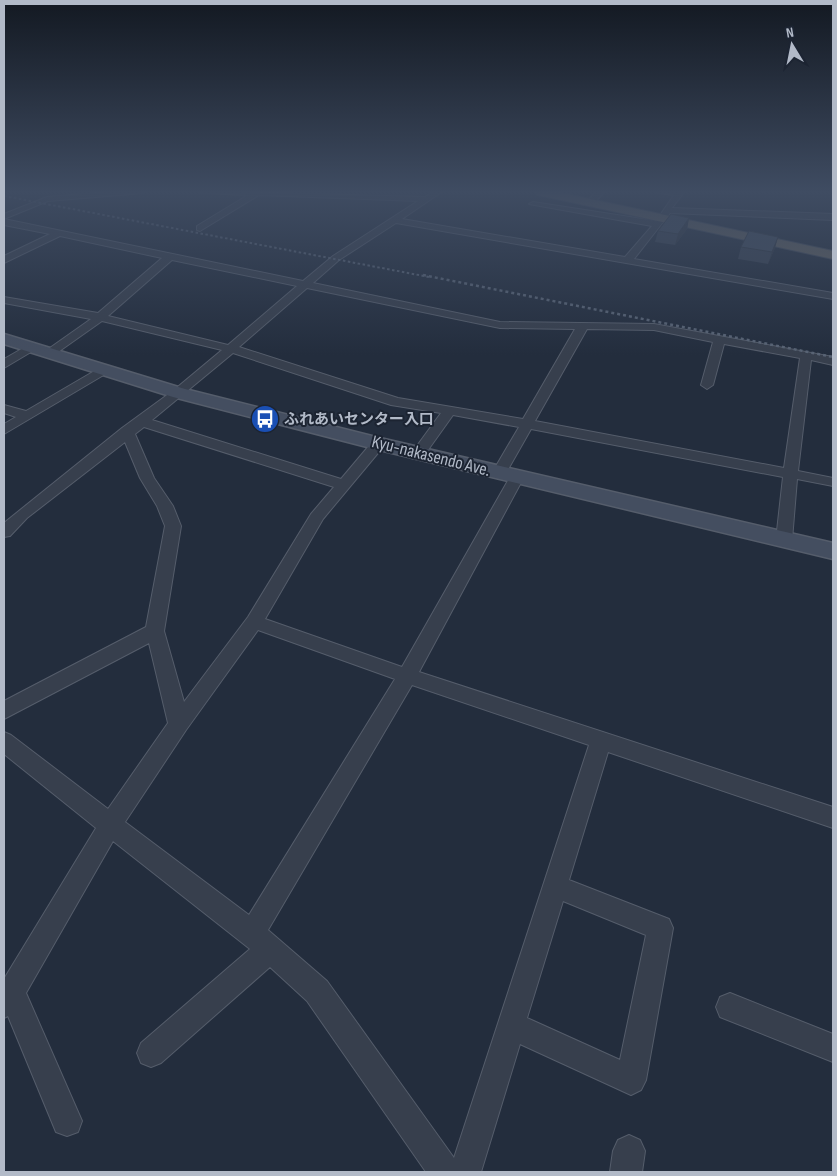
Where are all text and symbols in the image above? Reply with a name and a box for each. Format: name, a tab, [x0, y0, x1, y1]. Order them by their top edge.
north arrow	[767, 20, 817, 70]
text: N	[785, 24, 795, 42]
bus stop icon: ふれあいセンター入口	[250, 404, 280, 434]
place label: ふれあいセンター入口	[284, 410, 434, 429]
street label: Kyu-nakasendo Ave.	[370, 431, 492, 481]

